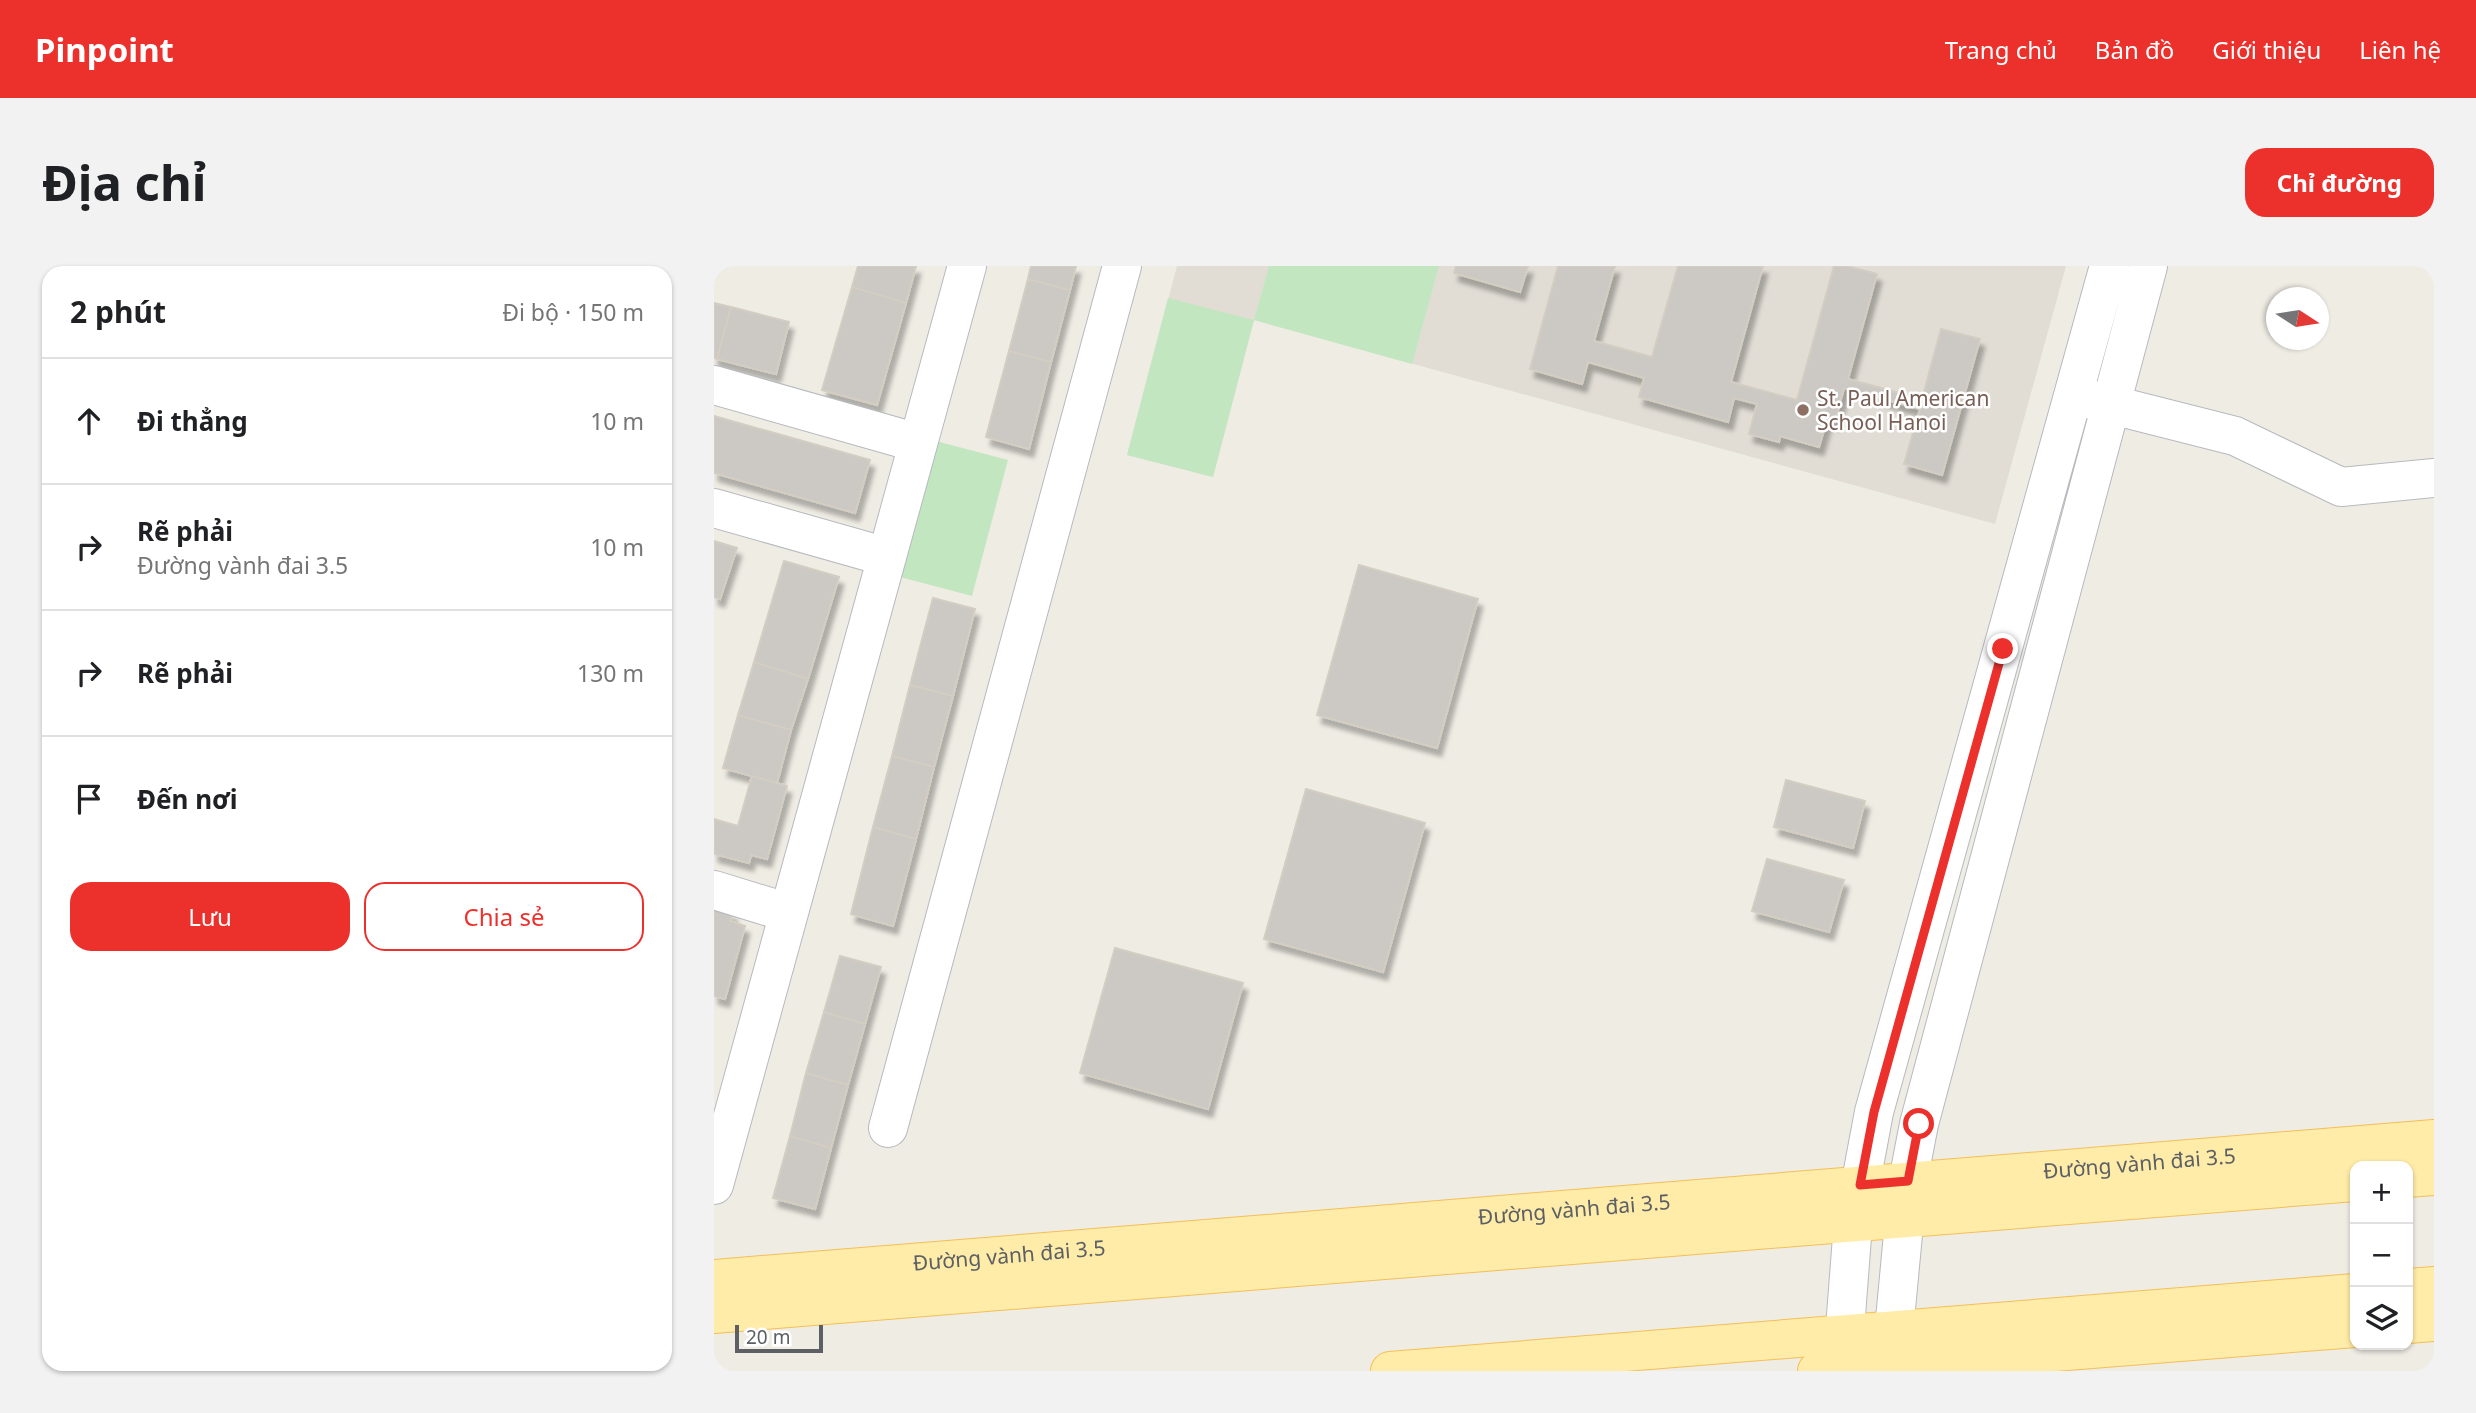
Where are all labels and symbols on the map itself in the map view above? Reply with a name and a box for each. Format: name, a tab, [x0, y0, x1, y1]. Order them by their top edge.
north arrow	[2266, 287, 2329, 350]
place label: St. Paul American School Hanoi	[1817, 384, 1989, 436]
marker: St. Paul American School Hanoi	[1795, 402, 1811, 418]
route end	[1987, 633, 2018, 664]
route start	[1903, 1108, 1934, 1139]
street label: Đường vành đai 3.5	[2042, 1141, 2237, 1185]
street label: Đường vành đai 3.5	[1477, 1187, 1671, 1231]
street label: Đường vành đai 3.5	[912, 1233, 1106, 1277]
scale bar	[735, 1322, 822, 1354]

